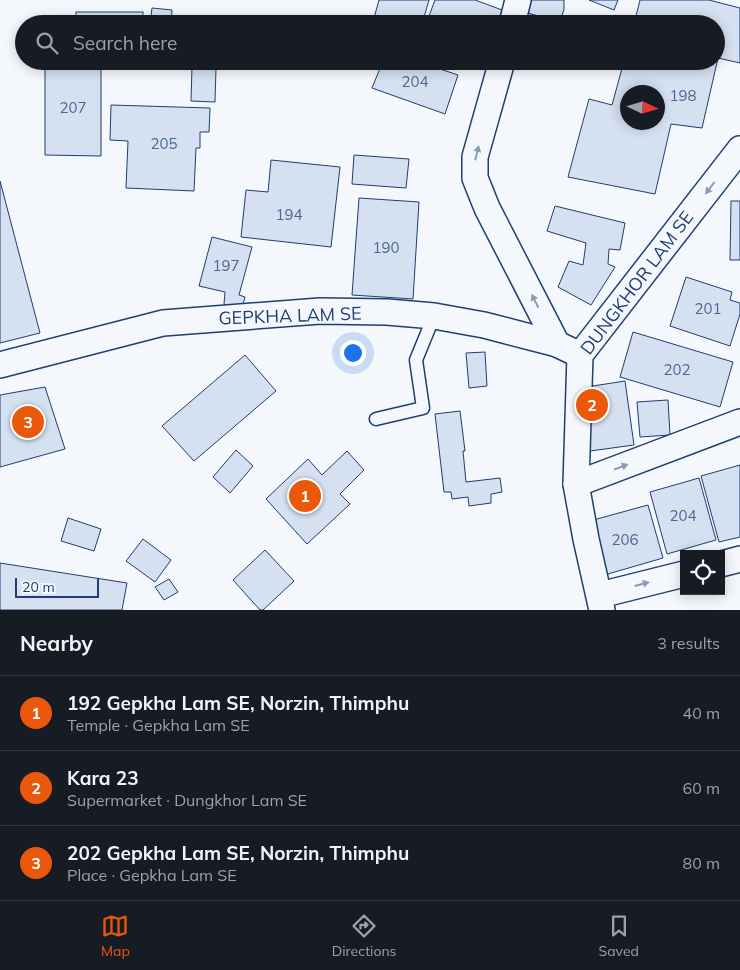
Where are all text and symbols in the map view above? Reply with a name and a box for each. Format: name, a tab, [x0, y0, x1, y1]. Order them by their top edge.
search box	[15, 15, 725, 70]
icon: search	[33, 29, 61, 57]
text: Search here	[73, 31, 177, 55]
house number: 204	[401, 72, 429, 91]
north arrow	[620, 85, 665, 130]
house number: 198	[669, 86, 697, 105]
house number: 207	[59, 98, 87, 117]
house number: 205	[150, 134, 178, 153]
one-way arrow	[473, 145, 481, 160]
one-way arrow	[705, 181, 715, 195]
house number: 194	[275, 205, 303, 224]
street label: DUNGKHOR LAM SE	[575, 206, 698, 359]
house number: 190	[372, 238, 400, 257]
house number: 197	[212, 256, 240, 275]
one-way arrow	[531, 294, 539, 308]
house number: 201	[694, 299, 722, 318]
street label: GEPKHA LAM SE	[218, 302, 362, 329]
your location	[340, 340, 366, 366]
house number: 202	[663, 360, 691, 379]
pin: 2	[576, 386, 608, 424]
pin: 3	[12, 403, 44, 441]
one-way arrow	[614, 463, 629, 471]
pin: 1	[289, 477, 321, 515]
house number: 204	[669, 506, 697, 525]
house number: 206	[611, 530, 639, 549]
map controls	[680, 550, 725, 595]
button: locate	[680, 550, 725, 595]
scale bar	[15, 575, 99, 598]
text: 20 m	[22, 578, 55, 596]
one-way arrow	[635, 580, 650, 588]
text: Nearby	[20, 630, 93, 656]
text: 3 results	[657, 633, 720, 653]
text: 192 Gepkha Lam SE, Norzin, Thimphu	[67, 691, 409, 715]
text: 1	[31, 703, 41, 723]
text: 40 m	[683, 703, 720, 723]
text: Temple · Gepkha Lam SE	[67, 715, 250, 735]
text: Kara 23	[67, 766, 139, 790]
text: 2	[31, 778, 41, 798]
text: 60 m	[683, 778, 720, 798]
text: Supermarket · Dungkhor Lam SE	[67, 790, 307, 810]
text: 202 Gepkha Lam SE, Norzin, Thimphu	[67, 841, 409, 865]
text: 3	[31, 853, 41, 873]
text: 80 m	[683, 853, 720, 873]
text: Place · Gepkha Lam SE	[67, 865, 237, 885]
tab: Map	[101, 912, 130, 960]
tab: Directions	[332, 912, 397, 960]
tab: Saved	[599, 912, 639, 960]

